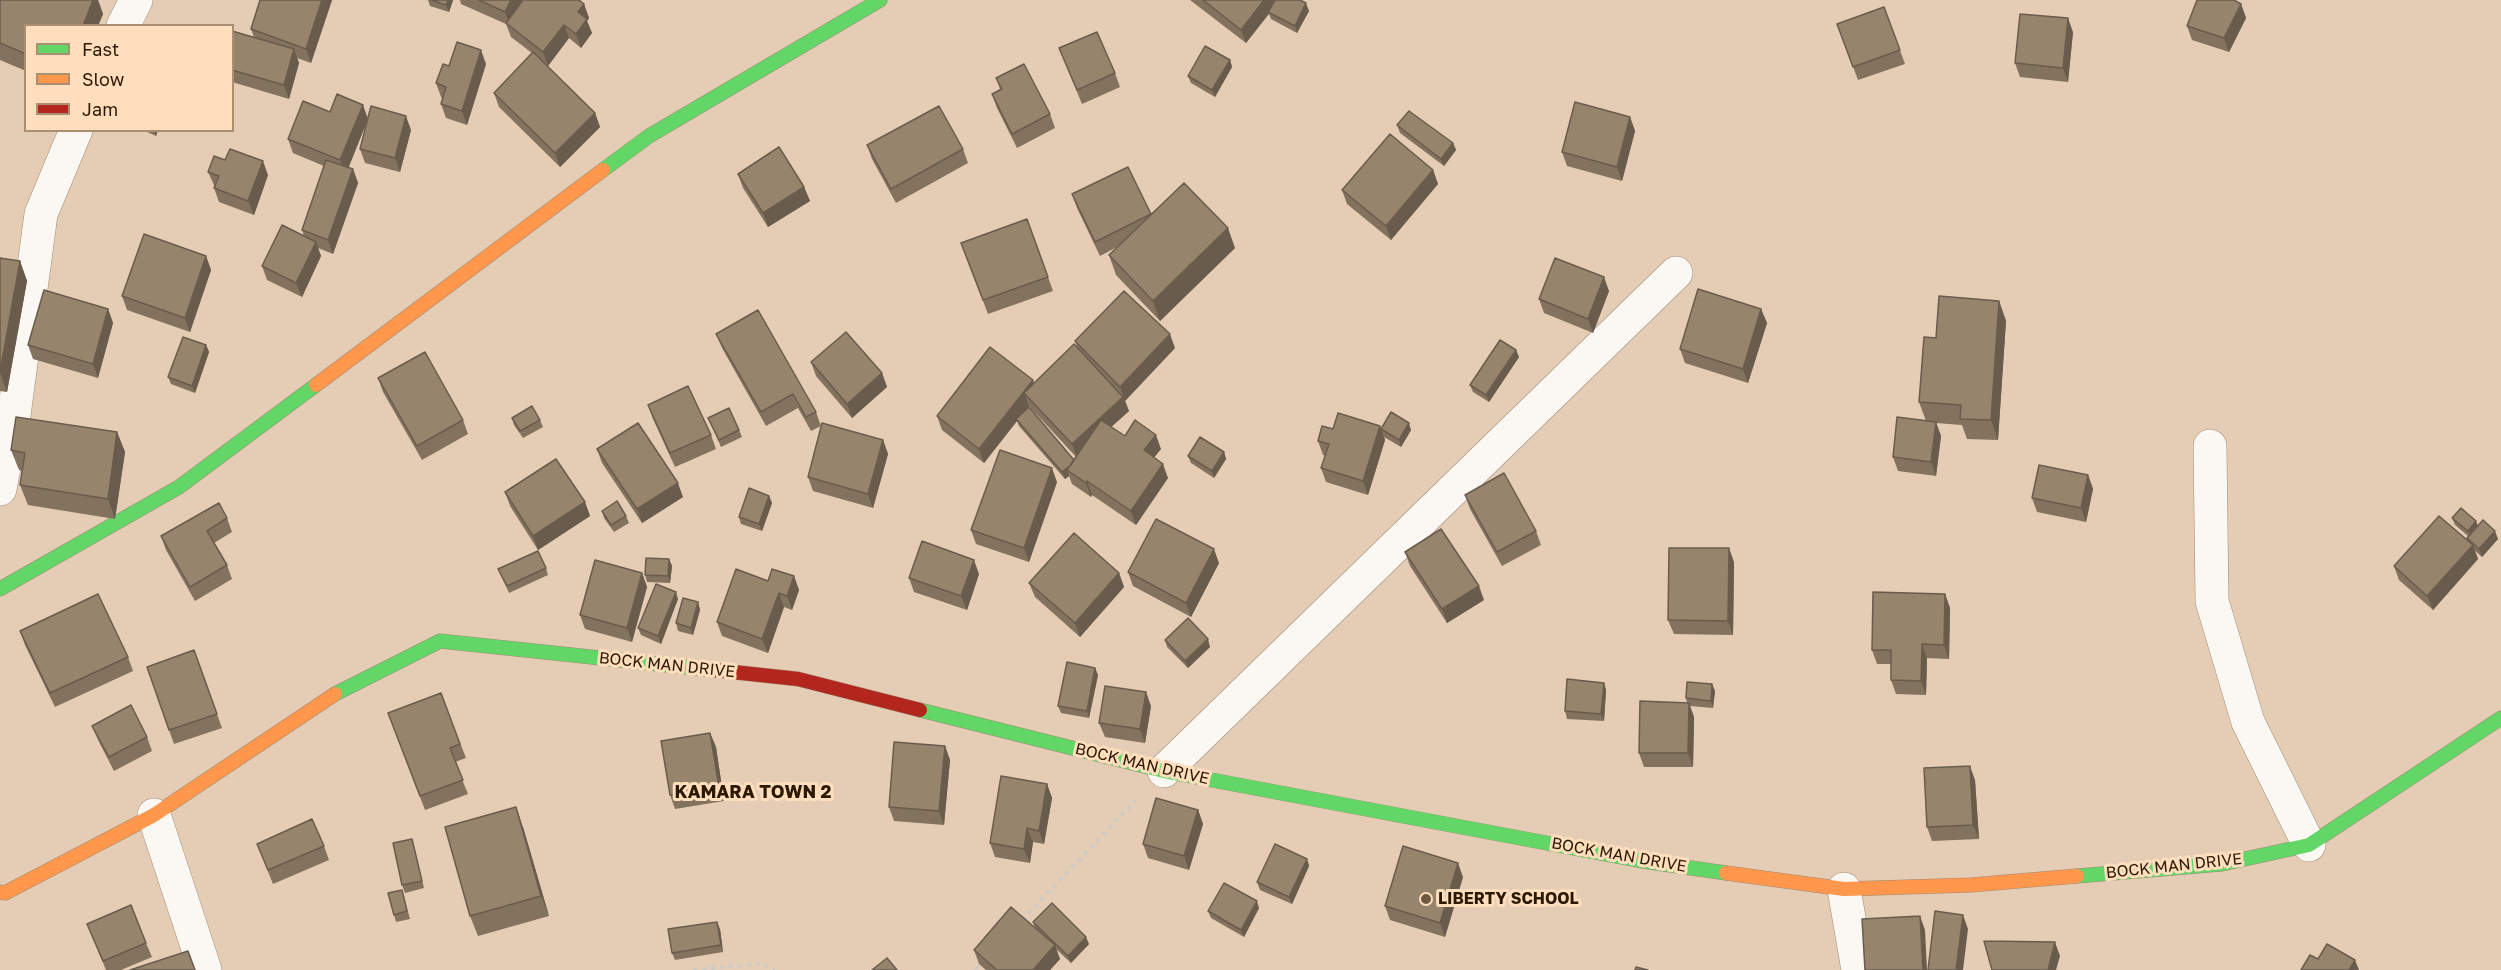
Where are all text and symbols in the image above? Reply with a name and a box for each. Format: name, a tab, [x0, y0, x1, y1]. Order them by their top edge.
legend	[24, 24, 234, 132]
text: Fast	[82, 38, 119, 60]
text: Slow	[82, 68, 124, 90]
text: Jam	[82, 98, 118, 120]
street label: BOCK MAN DRIVE	[598, 648, 736, 682]
street label: BOCK MAN DRIVE	[1073, 739, 1211, 789]
district label: KAMARA TOWN 2	[674, 781, 832, 803]
street label: BOCK MAN DRIVE	[1550, 834, 1688, 876]
street label: BOCK MAN DRIVE	[2105, 849, 2243, 883]
place label: LIBERTY SCHOOL	[1438, 889, 1579, 909]
marker: LIBERTY SCHOOL	[1419, 892, 1433, 906]

